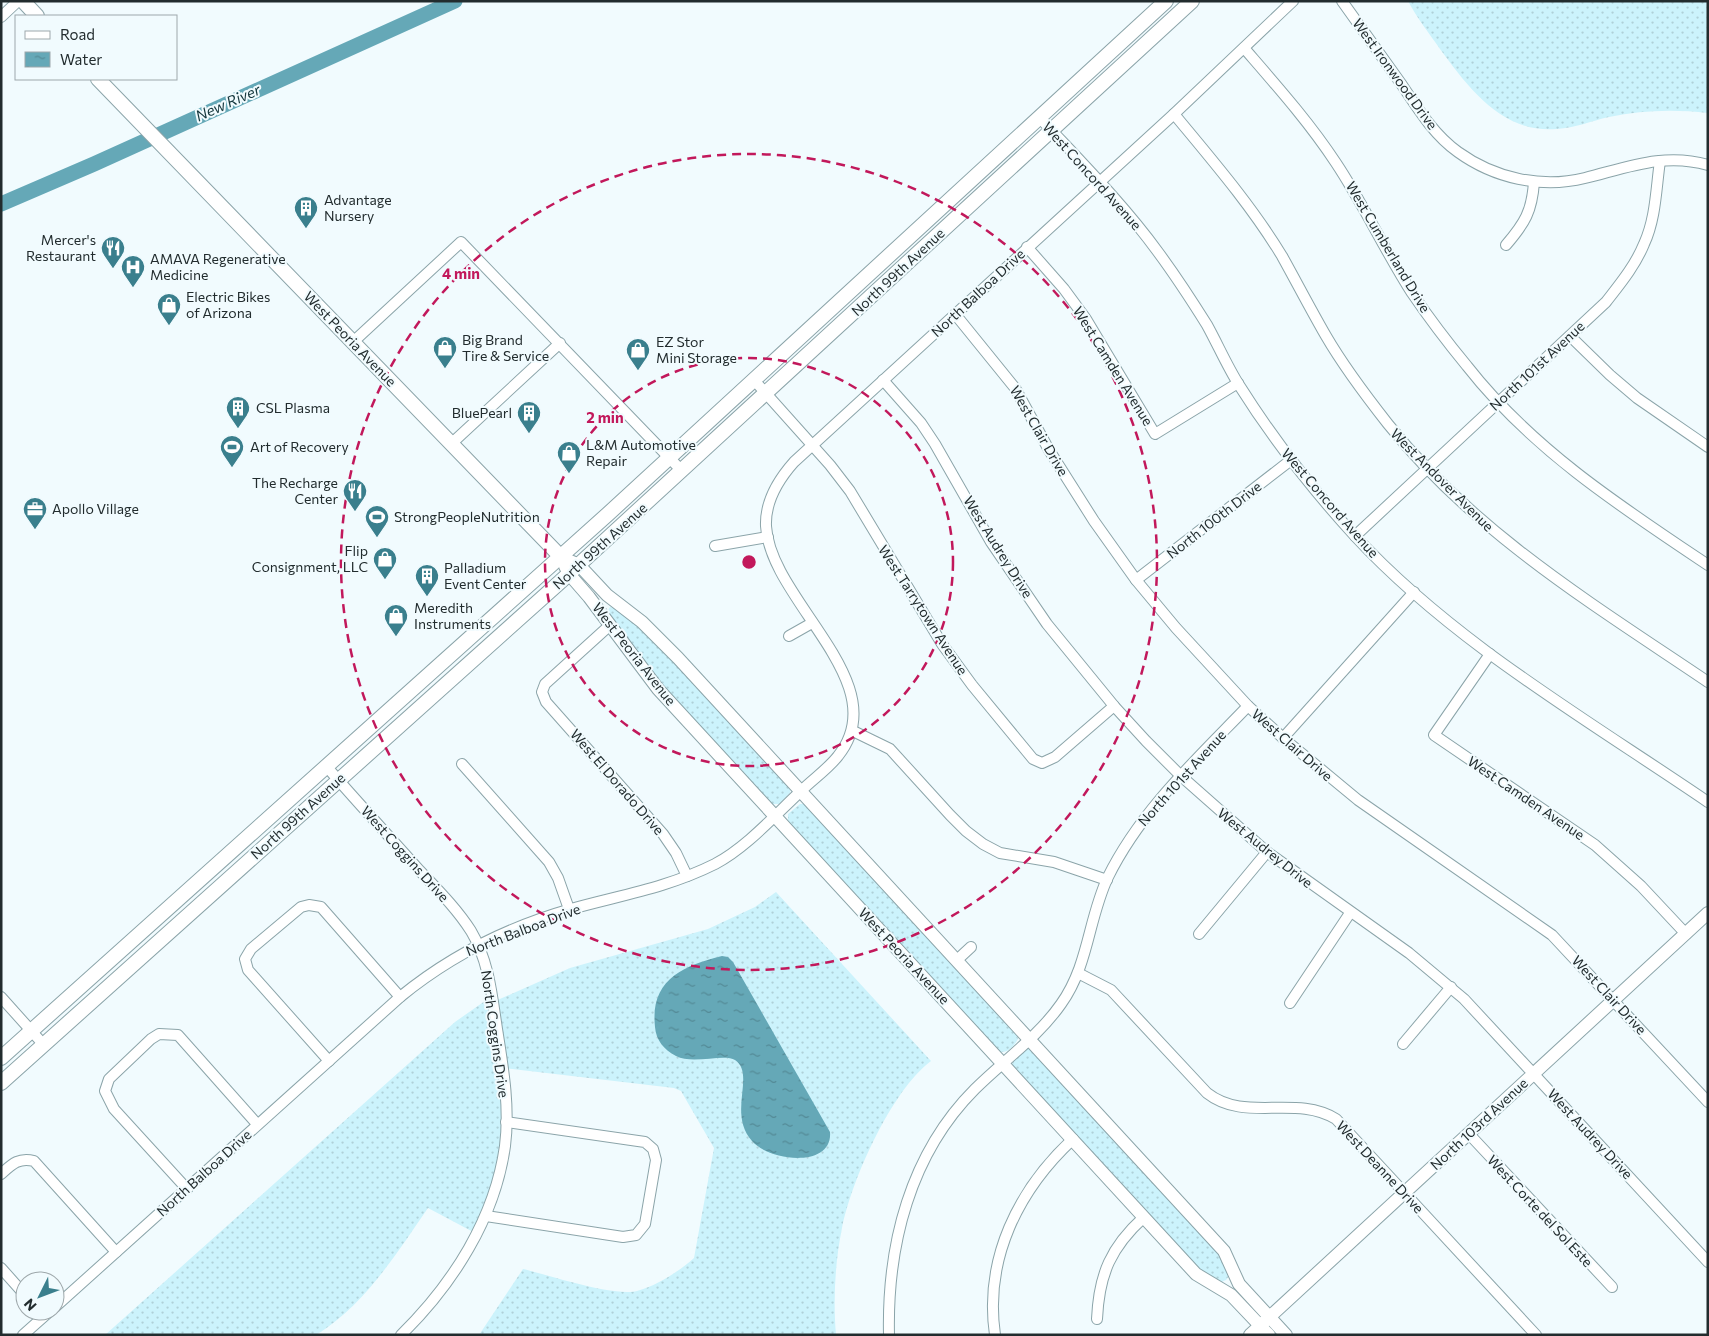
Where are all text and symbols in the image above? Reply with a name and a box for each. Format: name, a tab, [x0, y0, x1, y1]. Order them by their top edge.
legend	[15, 15, 178, 80]
street label: West Ironwood Drive	[1349, 15, 1441, 133]
text: Road	[60, 25, 95, 43]
text: Water	[60, 50, 102, 68]
water label: New River	[192, 79, 264, 124]
street label: West Concord Avenue	[1039, 118, 1145, 233]
street label: West Cumberland Drive	[1343, 178, 1434, 315]
place label: Advantage Nursery	[324, 191, 392, 224]
building icon: Advantage Nursery	[293, 195, 319, 229]
street label: North 99th Avenue	[848, 224, 948, 319]
place label: Mercer's Restaurant	[26, 231, 96, 264]
restaurant icon: Mercer's Restaurant	[100, 235, 126, 269]
street label: North Balboa Drive	[927, 245, 1028, 340]
place label: AMAVA Regenerative Medicine	[150, 250, 286, 283]
hospital icon: AMAVA Regenerative Medicine	[120, 254, 146, 288]
text: 4 min	[442, 264, 480, 282]
place label: Electric Bikes of Arizona	[186, 288, 270, 321]
street label: West Peoria Avenue	[301, 288, 400, 390]
shop icon: Electric Bikes of Arizona	[156, 292, 182, 326]
street label: West Camden Avenue	[1070, 303, 1157, 429]
street label: North 101st Avenue	[1486, 317, 1588, 414]
place label: Big Brand Tire & Service	[462, 331, 549, 364]
place label: EZ Stor Mini Storage	[656, 333, 737, 366]
shop icon: Big Brand Tire & Service	[432, 335, 458, 369]
shop icon: EZ Stor Mini Storage	[625, 337, 651, 371]
street label: West Clair Drive	[1007, 383, 1072, 479]
building icon: CSL Plasma	[225, 395, 251, 429]
place label: CSL Plasma	[256, 399, 330, 416]
building icon: BluePearl	[516, 400, 542, 434]
place label: BluePearl	[452, 404, 512, 421]
text: 2 min	[586, 408, 624, 426]
street label: West Andover Avenue	[1387, 425, 1497, 535]
sports icon: Art of Recovery	[219, 434, 245, 468]
place label: L&M Automotive Repair	[586, 436, 696, 469]
place label: Art of Recovery	[250, 438, 349, 455]
shop icon: L&M Automotive Repair	[556, 440, 582, 474]
street label: West Concord Avenue	[1278, 444, 1383, 561]
place label: The Recharge Center	[252, 474, 338, 507]
street label: North 100th Drive	[1163, 477, 1264, 562]
restaurant icon: The Recharge Center	[342, 478, 368, 512]
street label: West Audrey Drive	[960, 493, 1037, 601]
office icon: Apollo Village	[22, 496, 48, 530]
street label: North 99th Avenue	[549, 499, 650, 592]
place label: Apollo Village	[52, 500, 139, 517]
sports icon: StrongPeopleNutrition	[364, 504, 390, 538]
place label: StrongPeopleNutrition	[394, 508, 540, 525]
place label: Flip Consignment, LLC	[252, 542, 368, 575]
street label: West Tarrytown Avenue	[875, 542, 972, 678]
shop icon: Flip Consignment, LLC	[372, 546, 398, 580]
centre of rings	[740, 553, 758, 571]
place label: Palladium Event Center	[444, 559, 527, 592]
building icon: Palladium Event Center	[414, 563, 440, 597]
place label: Meredith Instruments	[414, 599, 491, 632]
street label: West Peoria Avenue	[589, 599, 680, 708]
shop icon: Meredith Instruments	[383, 603, 409, 637]
street label: West Clair Drive	[1248, 705, 1336, 784]
street label: West El Dorado Drive	[567, 725, 668, 838]
street label: North 101st Avenue	[1134, 726, 1229, 829]
street label: West Camden Avenue	[1465, 752, 1588, 843]
street label: North 99th Avenue	[247, 769, 348, 862]
street label: West Coggins Drive	[358, 802, 453, 905]
street label: West Audrey Drive	[1214, 804, 1316, 891]
street label: North Balboa Drive	[463, 900, 583, 959]
street label: West Peoria Avenue	[855, 904, 953, 1007]
street label: West Clair Drive	[1569, 952, 1650, 1038]
street label: North Coggins Drive	[478, 969, 513, 1099]
street label: North 103rd Avenue	[1426, 1074, 1531, 1173]
street label: West Audrey Drive	[1544, 1085, 1637, 1182]
street label: West Deanne Drive	[1333, 1117, 1428, 1216]
street label: North Balboa Drive	[153, 1126, 254, 1220]
street label: West Corte del Sol Este	[1484, 1151, 1597, 1270]
north arrow	[15, 1271, 65, 1321]
text: N	[20, 1295, 40, 1315]

